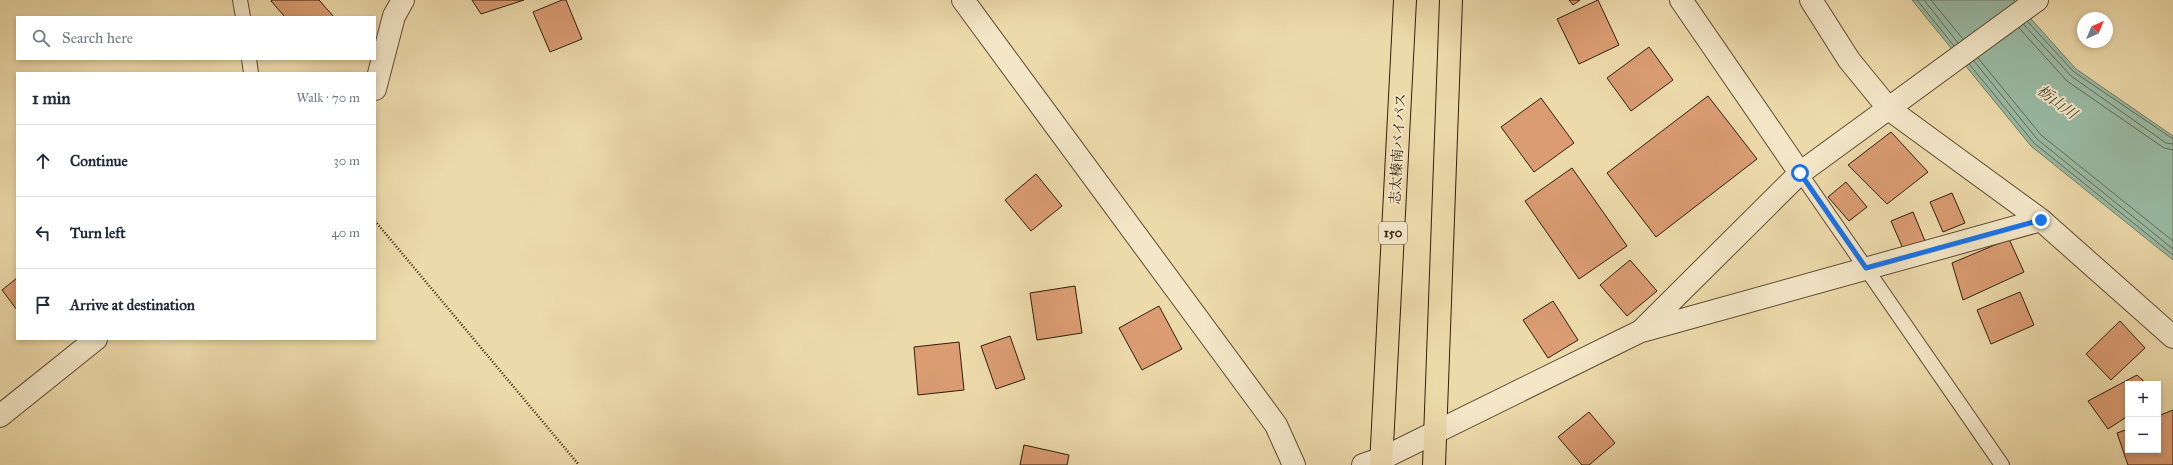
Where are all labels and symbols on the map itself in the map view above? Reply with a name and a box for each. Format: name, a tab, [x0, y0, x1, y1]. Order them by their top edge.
north arrow	[2077, 12, 2113, 48]
water label: 栃山川	[2034, 81, 2082, 124]
street label: 志太榛南バイパス	[1387, 93, 1409, 205]
route start	[1791, 164, 1809, 182]
route end	[2032, 211, 2050, 229]
road number: 150	[1379, 222, 1407, 244]

